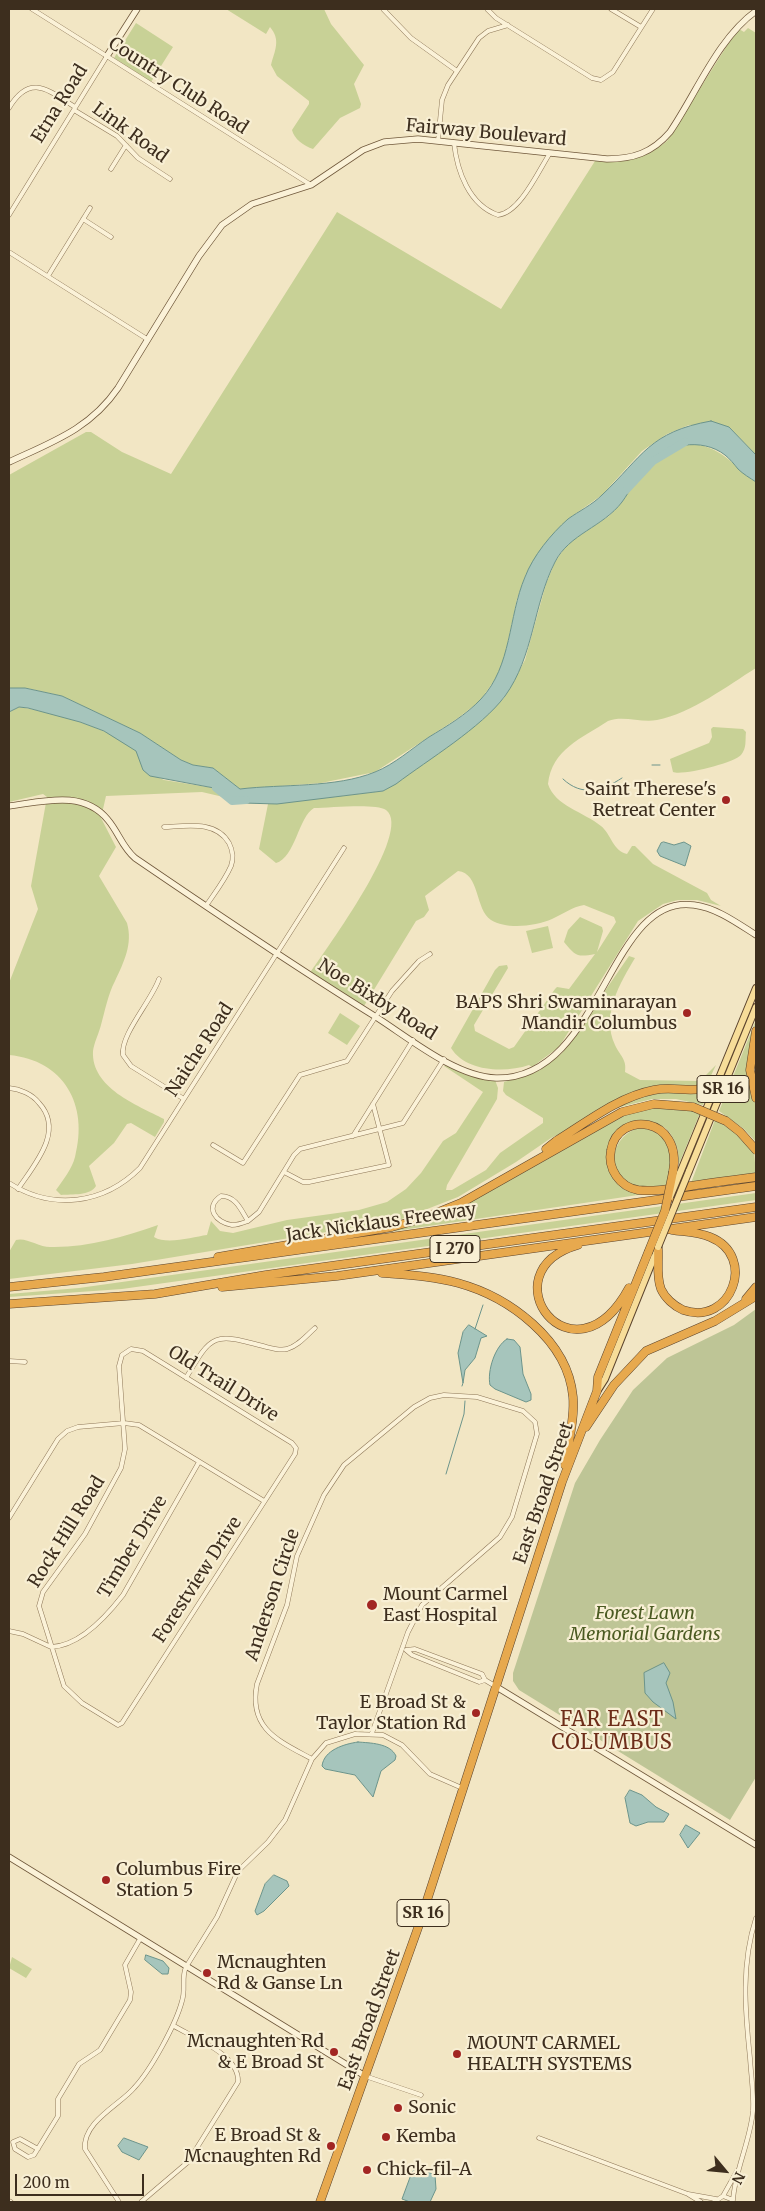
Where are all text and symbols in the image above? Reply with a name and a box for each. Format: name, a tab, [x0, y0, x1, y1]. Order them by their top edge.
street label: Country Club Road	[104, 33, 252, 139]
street label: Etna Road	[28, 61, 92, 147]
street label: Link Road	[88, 98, 172, 168]
street label: Fairway Boulevard	[405, 115, 567, 151]
place label: Saint Therese's Retreat Center	[585, 779, 716, 822]
marker: Saint Therese's Retreat Center	[720, 794, 732, 806]
street label: Noe Bixby Road	[314, 955, 440, 1045]
place label: BAPS Shri Swaminarayan Mandir Columbus	[456, 992, 677, 1034]
street label: Naiche Road	[162, 999, 238, 1101]
marker: BAPS Shri Swaminarayan Mandir Columbus	[681, 1007, 693, 1019]
road number: SR 16	[697, 1076, 749, 1102]
street label: Jack Nicklaus Freeway	[284, 1199, 478, 1247]
road number: I 270	[430, 1236, 480, 1262]
street label: Old Trail Drive	[164, 1341, 282, 1427]
street label: East Broad Street	[510, 1419, 578, 1567]
street label: Rock Hill Road	[24, 1472, 110, 1592]
street label: Timber Drive	[94, 1492, 172, 1602]
street label: Forestview Drive	[149, 1513, 247, 1647]
street label: Anderson Circle	[242, 1526, 304, 1664]
place label: Mount Carmel East Hospital	[383, 1584, 508, 1626]
marker: Mount Carmel East Hospital	[365, 1598, 379, 1612]
park label: Forest Lawn Memorial Gardens	[570, 1603, 720, 1646]
place label: E Broad St & Taylor Station Rd	[316, 1692, 466, 1735]
marker: E Broad St & Taylor Station Rd	[470, 1707, 482, 1719]
district label: FAR EAST COLUMBUS	[550, 1708, 674, 1755]
place label: Columbus Fire Station 5	[116, 1859, 241, 1902]
marker: Columbus Fire Station 5	[100, 1874, 112, 1886]
road number: SR 16	[397, 1900, 449, 1926]
street label: East Broad Street	[334, 1947, 406, 2093]
place label: Mcnaughten Rd & Ganse Ln	[217, 1952, 343, 1995]
marker: Mcnaughten Rd & Ganse Ln	[201, 1967, 213, 1979]
place label: Mcnaughten Rd & E Broad St	[187, 2031, 324, 2074]
place label: MOUNT CARMEL HEALTH SYSTEMS	[467, 2033, 632, 2076]
marker: Mcnaughten Rd & E Broad St	[328, 2046, 340, 2058]
marker: MOUNT CARMEL HEALTH SYSTEMS	[451, 2048, 463, 2060]
place label: Sonic	[408, 2097, 456, 2119]
marker: Sonic	[392, 2102, 404, 2114]
place label: E Broad St & Mcnaughten Rd	[184, 2125, 321, 2168]
place label: Kemba	[396, 2126, 456, 2148]
marker: Kemba	[380, 2131, 392, 2143]
marker: E Broad St & Mcnaughten Rd	[325, 2140, 337, 2152]
north arrow	[700, 2146, 750, 2196]
place label: Chick-fil-A	[377, 2159, 472, 2181]
scale bar	[18, 2164, 146, 2196]
marker: Chick-fil-A	[361, 2164, 373, 2176]
text: N	[728, 2169, 749, 2187]
text: 200 m	[23, 2173, 70, 2192]

